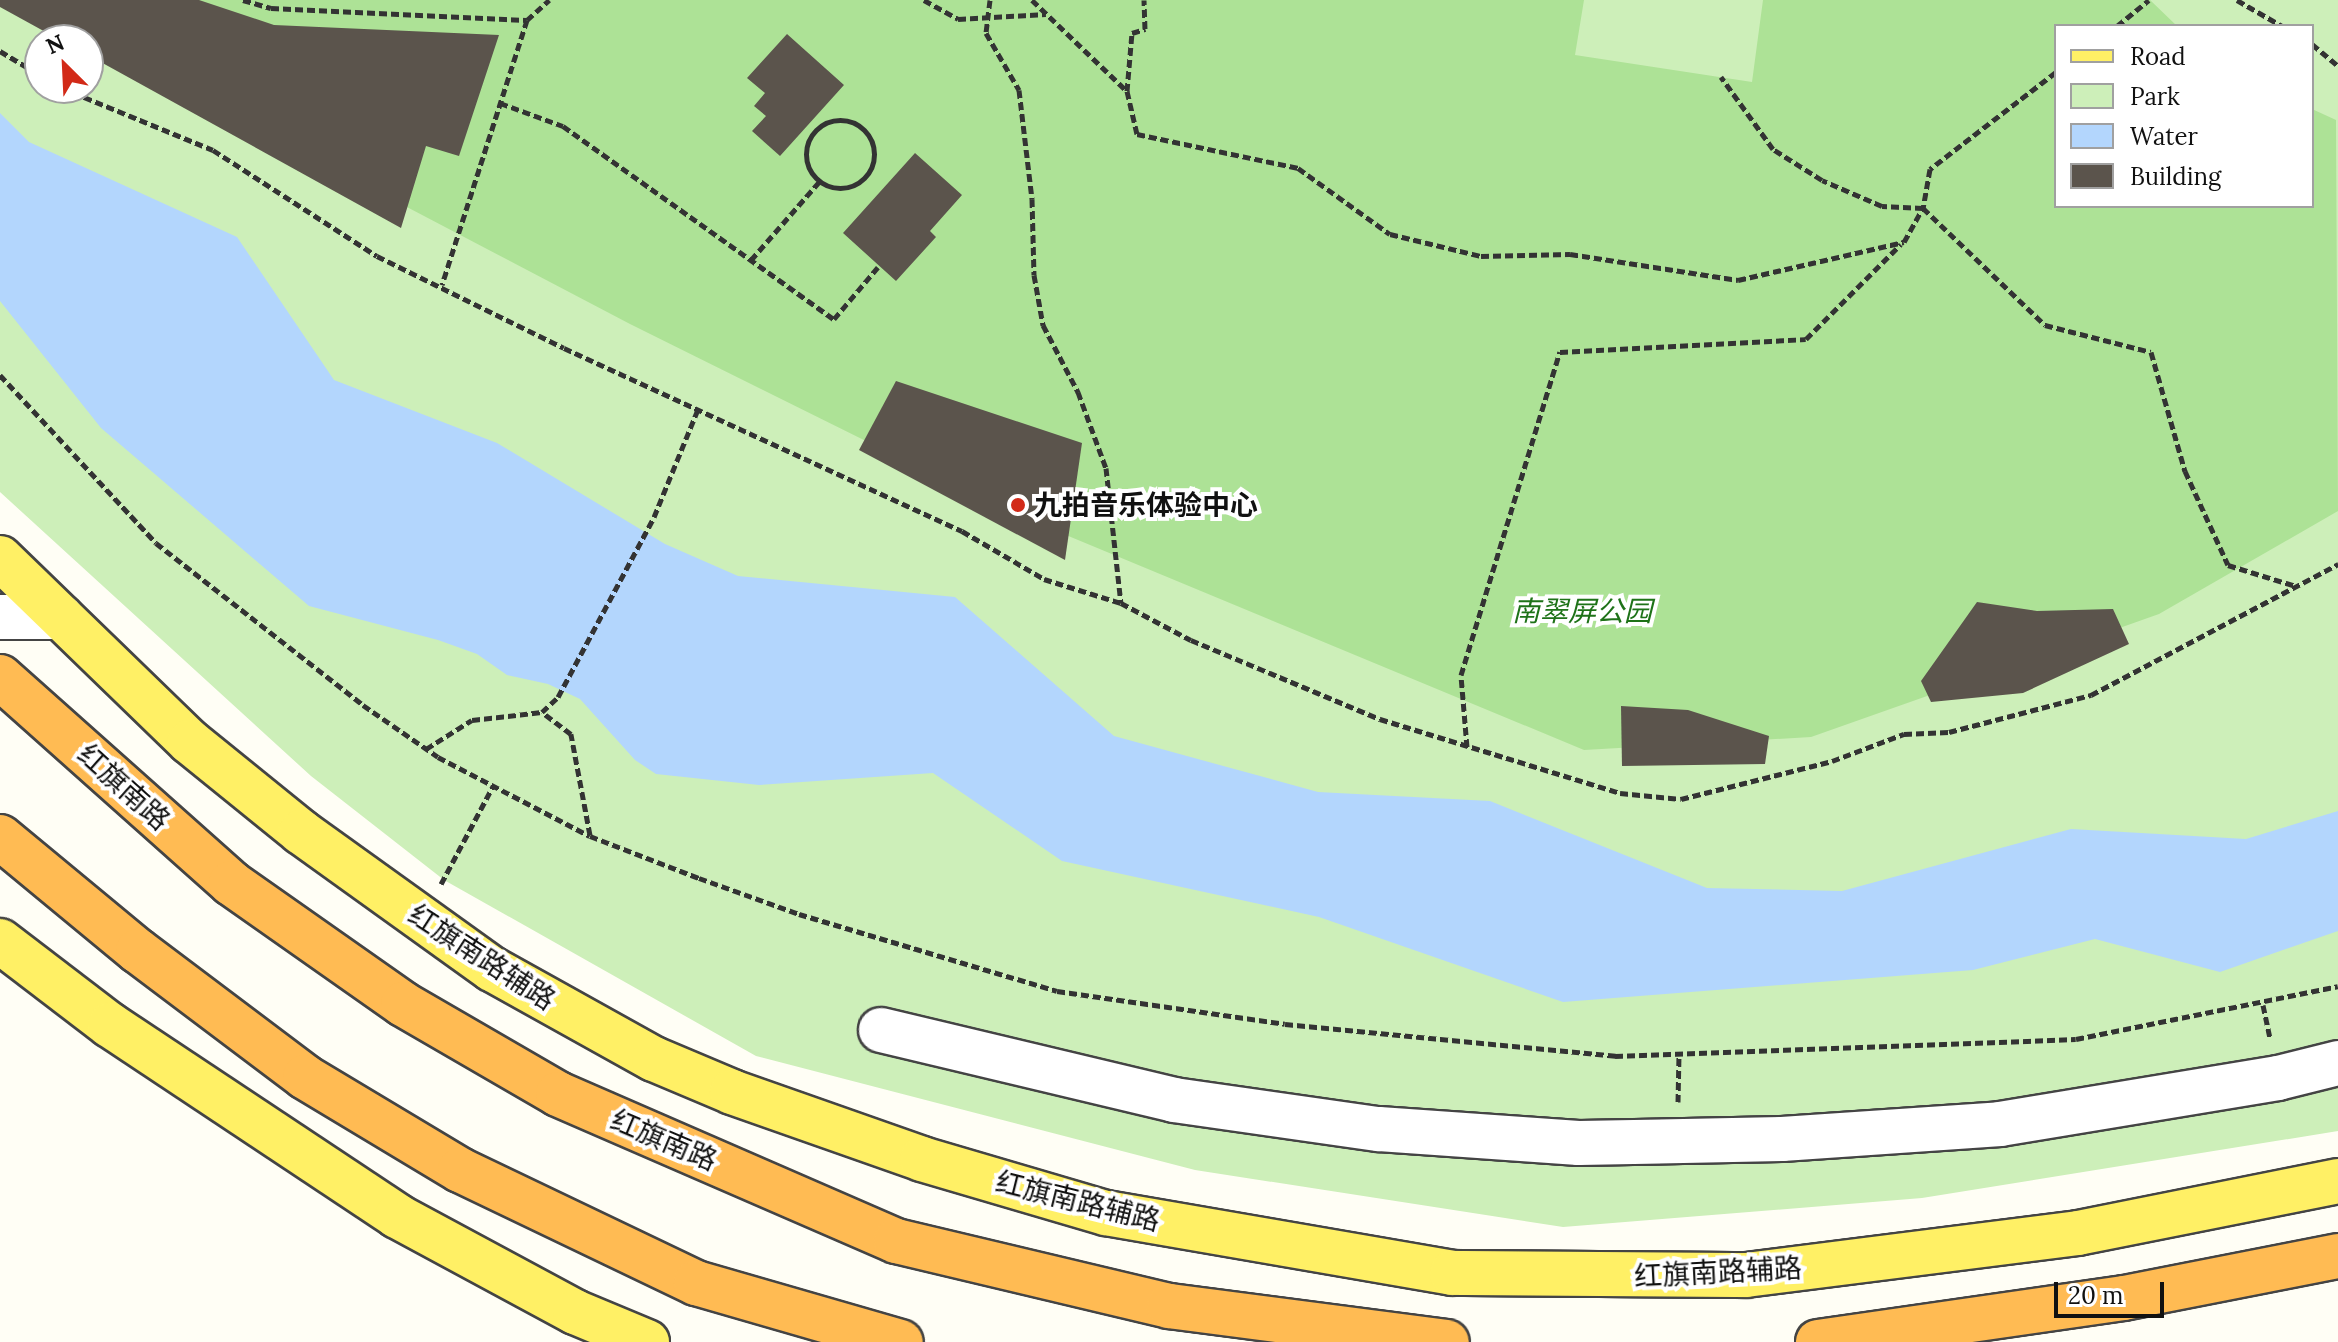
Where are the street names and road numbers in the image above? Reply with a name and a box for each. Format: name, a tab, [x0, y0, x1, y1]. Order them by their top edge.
street label: 红旗南路	[71, 737, 177, 837]
street label: 红旗南路辅路	[402, 897, 562, 1017]
street label: 红旗南路	[606, 1103, 722, 1177]
street label: 红旗南路辅路	[992, 1164, 1164, 1238]
street label: 红旗南路辅路	[1633, 1251, 1803, 1293]

